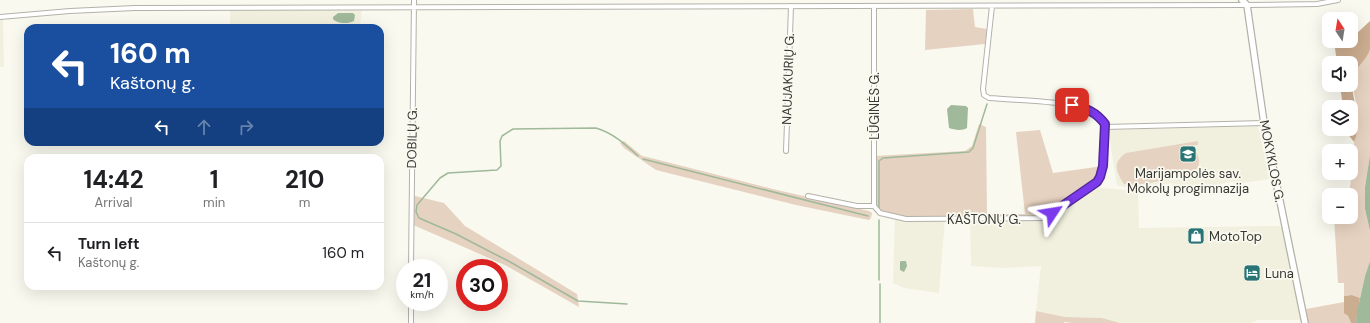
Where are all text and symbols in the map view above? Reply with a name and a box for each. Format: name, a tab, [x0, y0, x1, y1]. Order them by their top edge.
north arrow	[1322, 12, 1358, 48]
map controls	[1322, 12, 1358, 224]
street label: NAUJAKURIŲ G.	[778, 32, 798, 125]
text: 160 m	[110, 35, 191, 72]
icon: left	[44, 40, 96, 92]
button: sound	[1322, 56, 1358, 92]
text: Kaštonų g.	[110, 71, 195, 95]
street label: LŪGINĖS G.	[866, 72, 883, 140]
pin	[1055, 88, 1089, 122]
icon: arrive	[1061, 94, 1083, 116]
button: layers	[1322, 100, 1358, 136]
street label: DOBILŲ G.	[403, 107, 421, 169]
icon: left	[151, 116, 173, 138]
icon: ahead	[193, 116, 215, 138]
icon: right	[235, 116, 257, 138]
street label: MOKYKLOS G.	[1256, 119, 1288, 204]
school or university icon: Marijampolės sav. Mokolų progimnazija	[1178, 144, 1198, 164]
button: +	[1322, 144, 1358, 180]
text: 14:42	[84, 164, 144, 195]
text: 1	[210, 164, 219, 195]
text: 210	[285, 164, 324, 195]
place label: Marijampolės sav. Mokolų progimnazija	[1127, 165, 1249, 197]
button: −	[1322, 188, 1358, 224]
position arrow	[1031, 192, 1073, 234]
text: Arrival	[95, 194, 132, 211]
text: min	[203, 194, 225, 211]
text: m	[299, 194, 310, 211]
street label: KAŠTONŲ G.	[947, 211, 1021, 228]
shop icon: MotoTop	[1186, 226, 1206, 246]
place label: MotoTop	[1209, 228, 1262, 245]
text: Turn left	[78, 234, 139, 254]
icon: left	[44, 242, 66, 264]
text: 160 m	[322, 243, 364, 263]
text: Kaštonų g.	[78, 254, 139, 271]
speed limit sign: 30	[456, 259, 508, 311]
hotel icon: Luna	[1242, 263, 1262, 283]
place label: Luna	[1265, 265, 1294, 282]
text: 21	[413, 267, 431, 293]
text: km/h	[410, 288, 434, 301]

